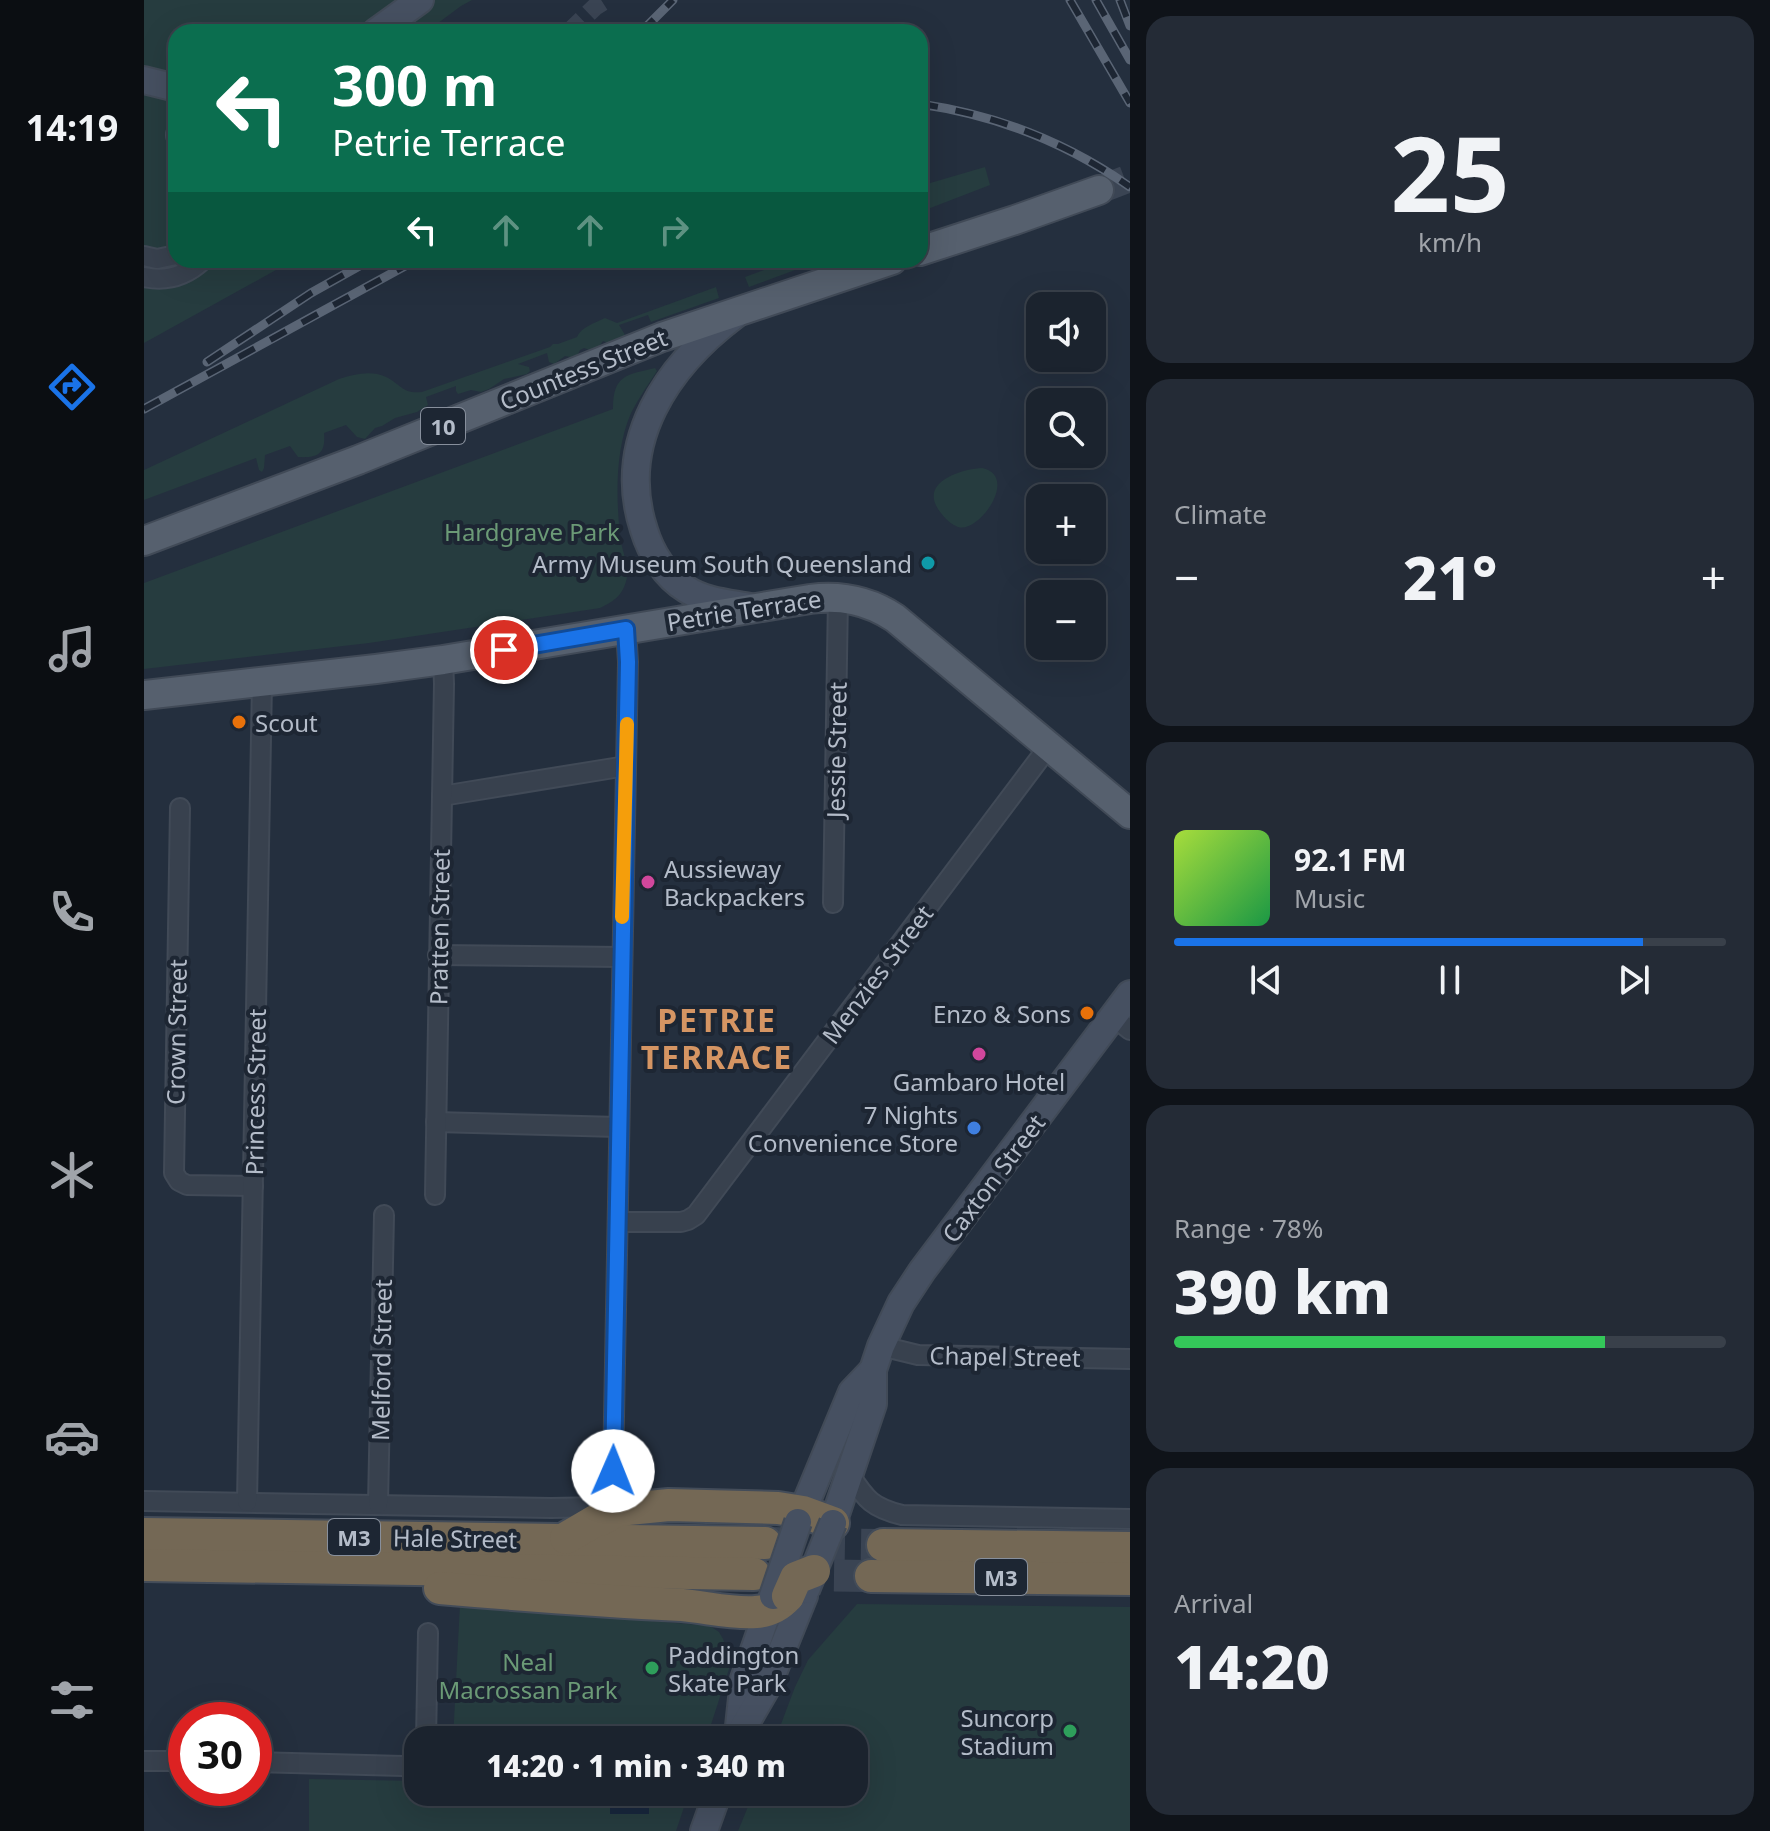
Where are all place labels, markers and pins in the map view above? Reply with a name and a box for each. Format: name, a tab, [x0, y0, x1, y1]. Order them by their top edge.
place label: Army Museum South Queensland	[532, 547, 912, 580]
marker: Army Museum South Queensland	[919, 554, 937, 572]
pin	[470, 616, 538, 684]
place label: Scout	[255, 706, 318, 739]
marker: Scout	[230, 713, 248, 731]
place label: Aussieway Backpackers	[664, 852, 805, 913]
marker: Aussieway Backpackers	[639, 873, 657, 891]
place label: Enzo & Sons	[933, 997, 1071, 1030]
marker: Enzo & Sons	[1078, 1004, 1096, 1022]
marker: Gambaro Hotel	[970, 1045, 988, 1063]
place label: Gambaro Hotel	[893, 1065, 1065, 1098]
place label: 7 Nights Convenience Store	[748, 1098, 958, 1159]
marker: 7 Nights Convenience Store	[965, 1119, 983, 1137]
place label: Paddington Skate Park	[668, 1638, 799, 1699]
marker: Paddington Skate Park	[643, 1659, 661, 1677]
place label: Suncorp Stadium	[960, 1701, 1054, 1762]
marker: Suncorp Stadium	[1061, 1722, 1079, 1740]

